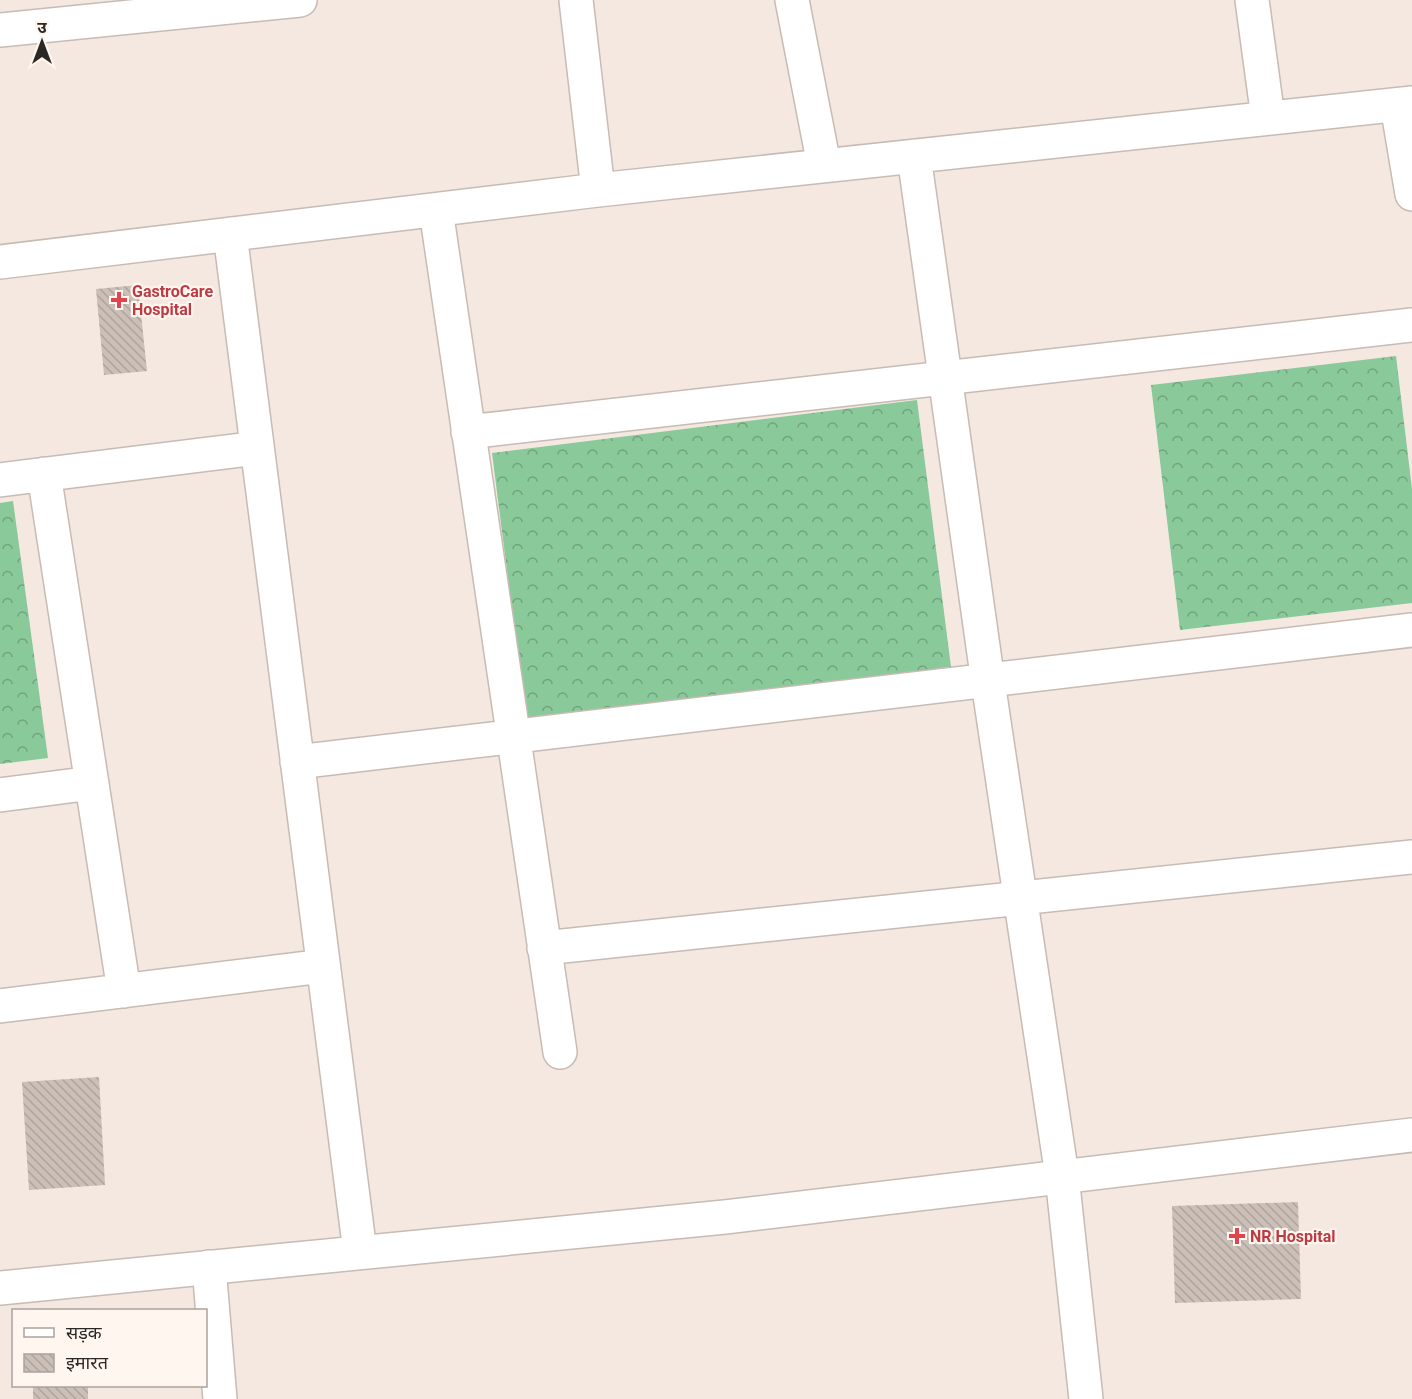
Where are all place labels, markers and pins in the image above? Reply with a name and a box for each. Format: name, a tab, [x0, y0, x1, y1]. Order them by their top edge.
place label: GastroCare Hospital	[132, 282, 213, 319]
marker: GastroCare Hospital	[110, 291, 128, 309]
marker: NR Hospital	[1228, 1227, 1246, 1245]
place label: NR Hospital	[1250, 1227, 1336, 1246]

